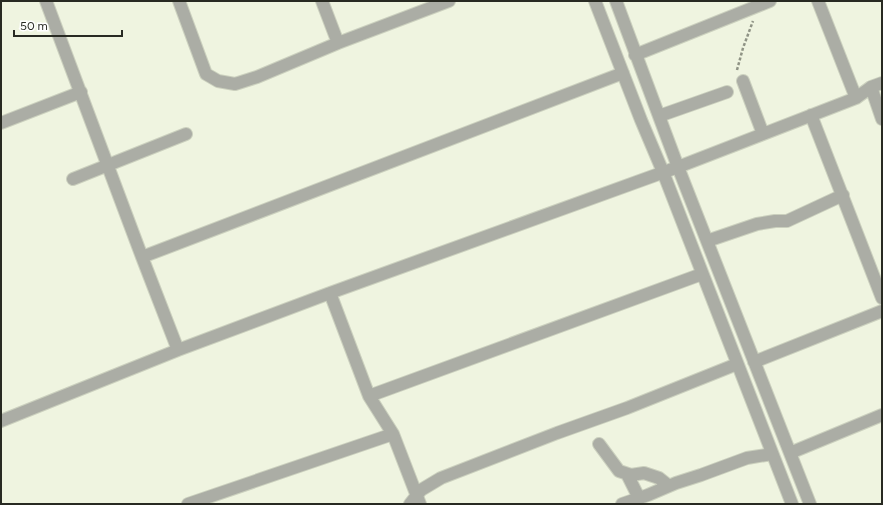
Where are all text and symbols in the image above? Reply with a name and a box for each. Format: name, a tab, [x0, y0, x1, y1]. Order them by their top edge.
scale bar	[14, 12, 122, 38]
text: 50 m	[20, 19, 48, 33]

